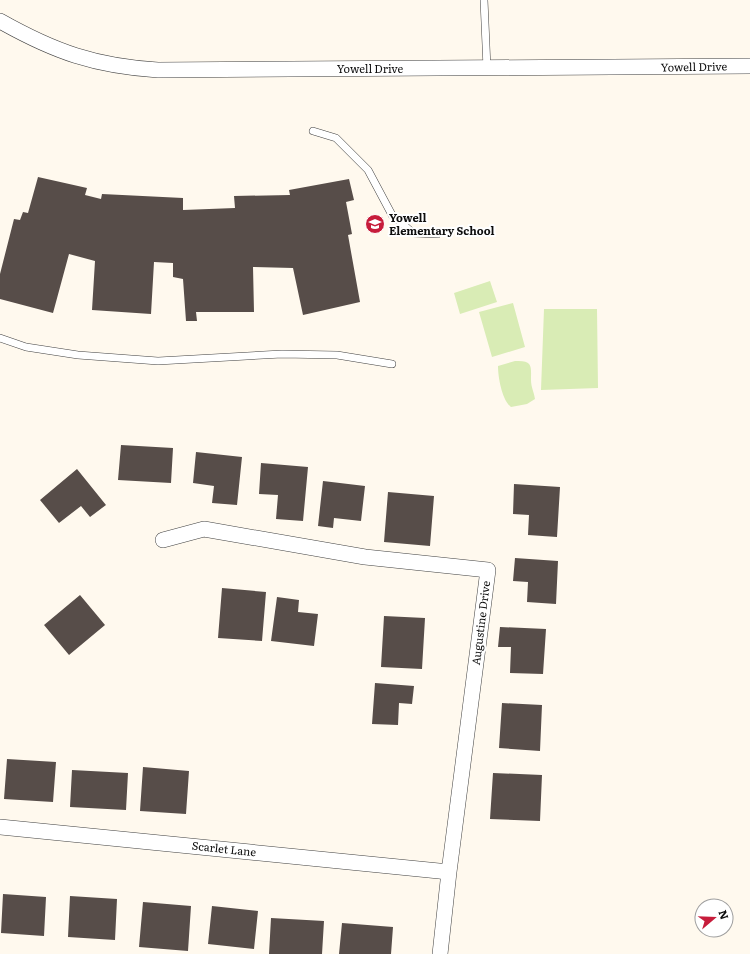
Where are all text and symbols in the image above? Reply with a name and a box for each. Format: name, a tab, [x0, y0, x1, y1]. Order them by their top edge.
street label: Yowell Drive	[661, 57, 728, 75]
street label: Yowell Drive	[337, 60, 404, 76]
place label: Yowell Elementary School	[389, 209, 494, 238]
school or university icon: Yowell Elementary School	[364, 213, 386, 235]
street label: Augustine Drive	[467, 580, 493, 666]
street label: Scarlet Lane	[191, 837, 257, 859]
north arrow	[694, 898, 734, 938]
text: N	[715, 907, 733, 921]

